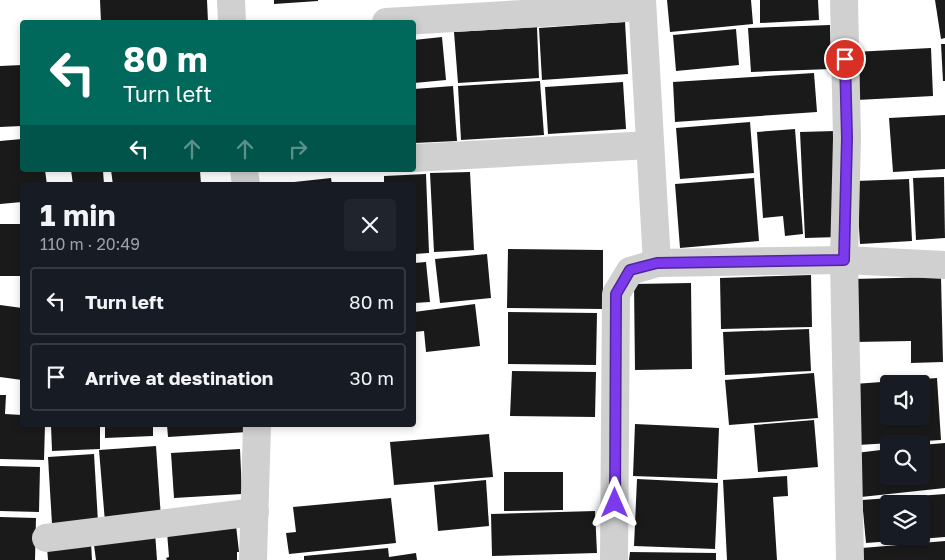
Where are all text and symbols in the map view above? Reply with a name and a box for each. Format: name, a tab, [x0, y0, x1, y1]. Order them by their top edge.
text: 80 m	[123, 38, 208, 80]
pin	[824, 38, 866, 80]
icon: left	[40, 40, 105, 105]
icon: arrive	[831, 45, 859, 73]
text: Turn left	[123, 80, 212, 107]
icon: left	[125, 135, 153, 163]
icon: ahead	[178, 135, 206, 163]
icon: ahead	[231, 135, 259, 163]
icon: right	[284, 135, 312, 163]
text: 1 min	[40, 197, 116, 233]
button: close	[344, 199, 396, 251]
text: 110 m · 20:49	[40, 234, 140, 254]
icon: left	[42, 287, 70, 315]
text: Turn left	[85, 290, 164, 313]
text: 80 m	[349, 290, 394, 313]
icon: arrive	[42, 363, 70, 391]
text: Arrive at destination	[85, 366, 273, 389]
text: 30 m	[350, 366, 394, 389]
map controls	[880, 375, 930, 545]
button: sound	[880, 375, 930, 425]
button: search	[880, 435, 930, 485]
position arrow	[588, 476, 640, 528]
button: layers	[880, 495, 930, 545]

